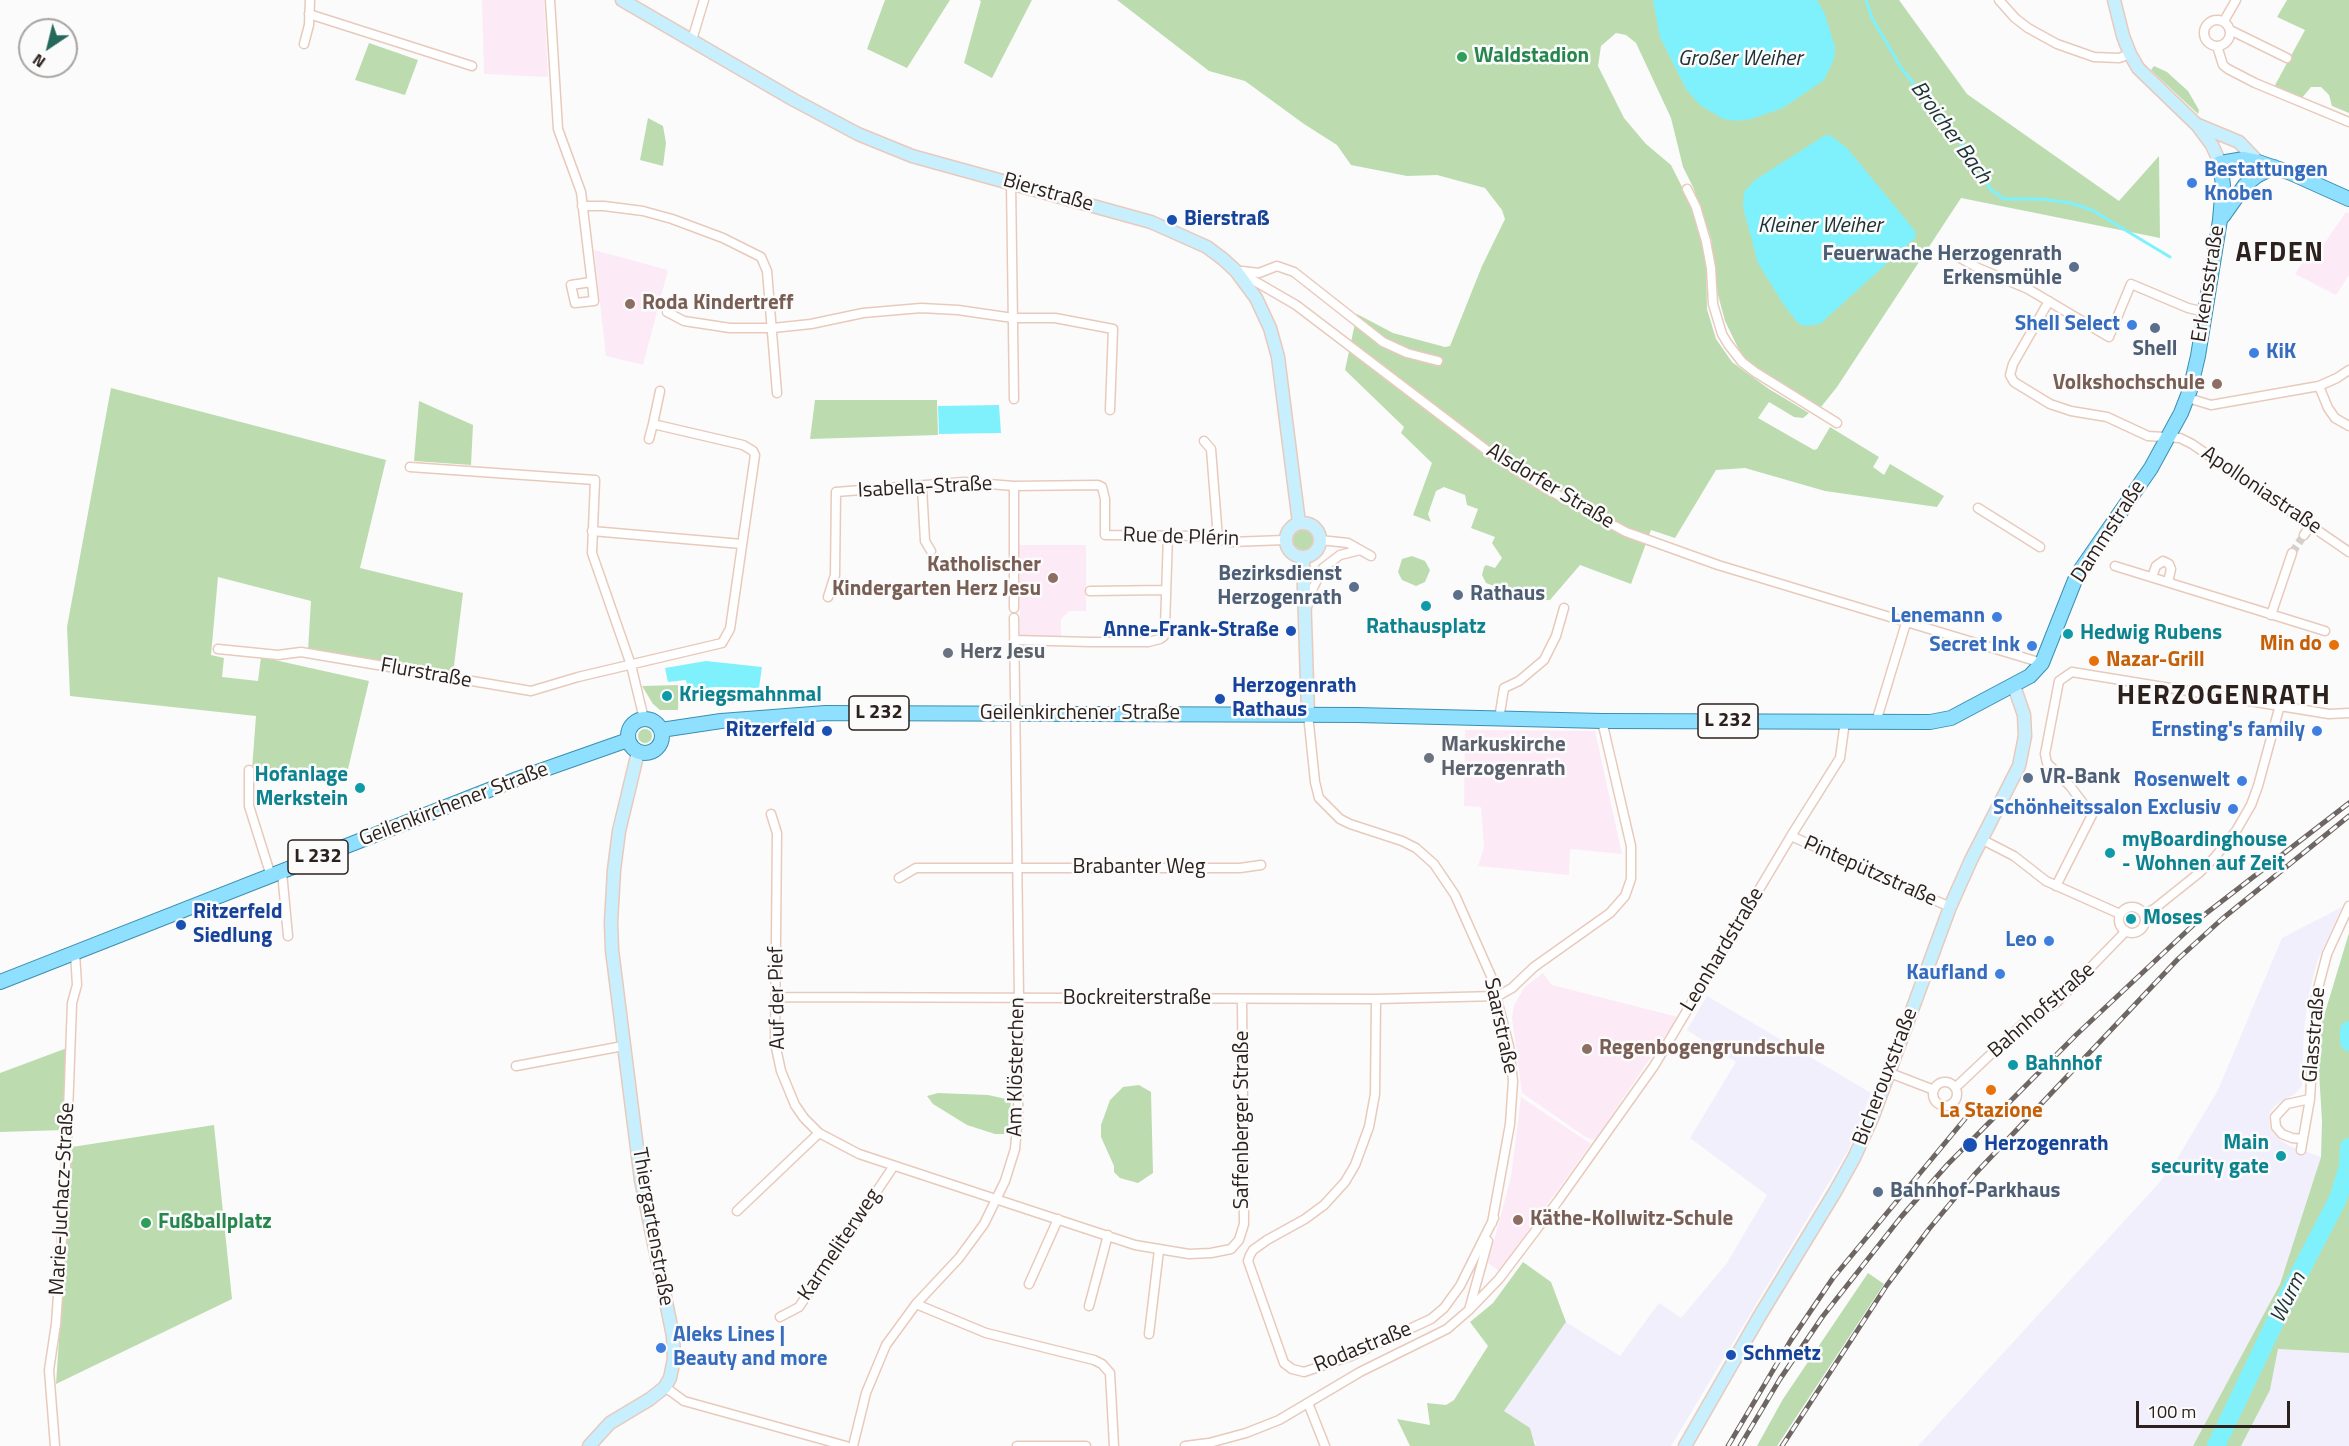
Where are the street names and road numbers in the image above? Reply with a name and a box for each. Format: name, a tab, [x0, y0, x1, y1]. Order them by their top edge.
street label: Bierstraße	[1000, 168, 1096, 218]
street label: Erkensstraße	[2187, 224, 2231, 344]
street label: Alsdorfer Straße	[1481, 439, 1619, 535]
street label: Apolloniastraße	[2196, 442, 2326, 540]
street label: Isabella-Straße	[857, 472, 993, 504]
street label: Dammstraße	[2067, 476, 2151, 588]
street label: Rue de Plérin	[1122, 523, 1240, 553]
street label: Flurstraße	[379, 654, 473, 694]
road number: L 232	[849, 696, 909, 730]
street label: Geilenkirchener Straße	[980, 701, 1180, 727]
road number: L 232	[1698, 704, 1758, 738]
street label: Geilenkirchener Straße	[356, 757, 552, 853]
street label: Pintepützstraße	[1800, 831, 1940, 913]
road number: L 232	[288, 840, 348, 874]
street label: Brabanter Weg	[1073, 855, 1205, 881]
street label: Leonhardstraße	[1676, 883, 1770, 1017]
street label: Auf der Pief	[764, 946, 792, 1050]
street label: Bahnhofstraße	[1984, 958, 2100, 1064]
street label: Saarstraße	[1478, 976, 1522, 1076]
street label: Bockreiterstraße	[1063, 986, 1211, 1012]
street label: Glasstraße	[2298, 986, 2332, 1084]
street label: Am Klösterchen	[1003, 997, 1031, 1137]
street label: Bicherouxstraße	[1848, 1005, 1924, 1149]
street label: Saffenberger Straße	[1230, 1031, 1256, 1209]
street label: Marie-Juchacz-Straße	[45, 1102, 81, 1296]
street label: Thiergartenstraße	[626, 1146, 678, 1308]
street label: Karmeliterweg	[793, 1184, 887, 1306]
street label: Rodastraße	[1311, 1317, 1415, 1379]

